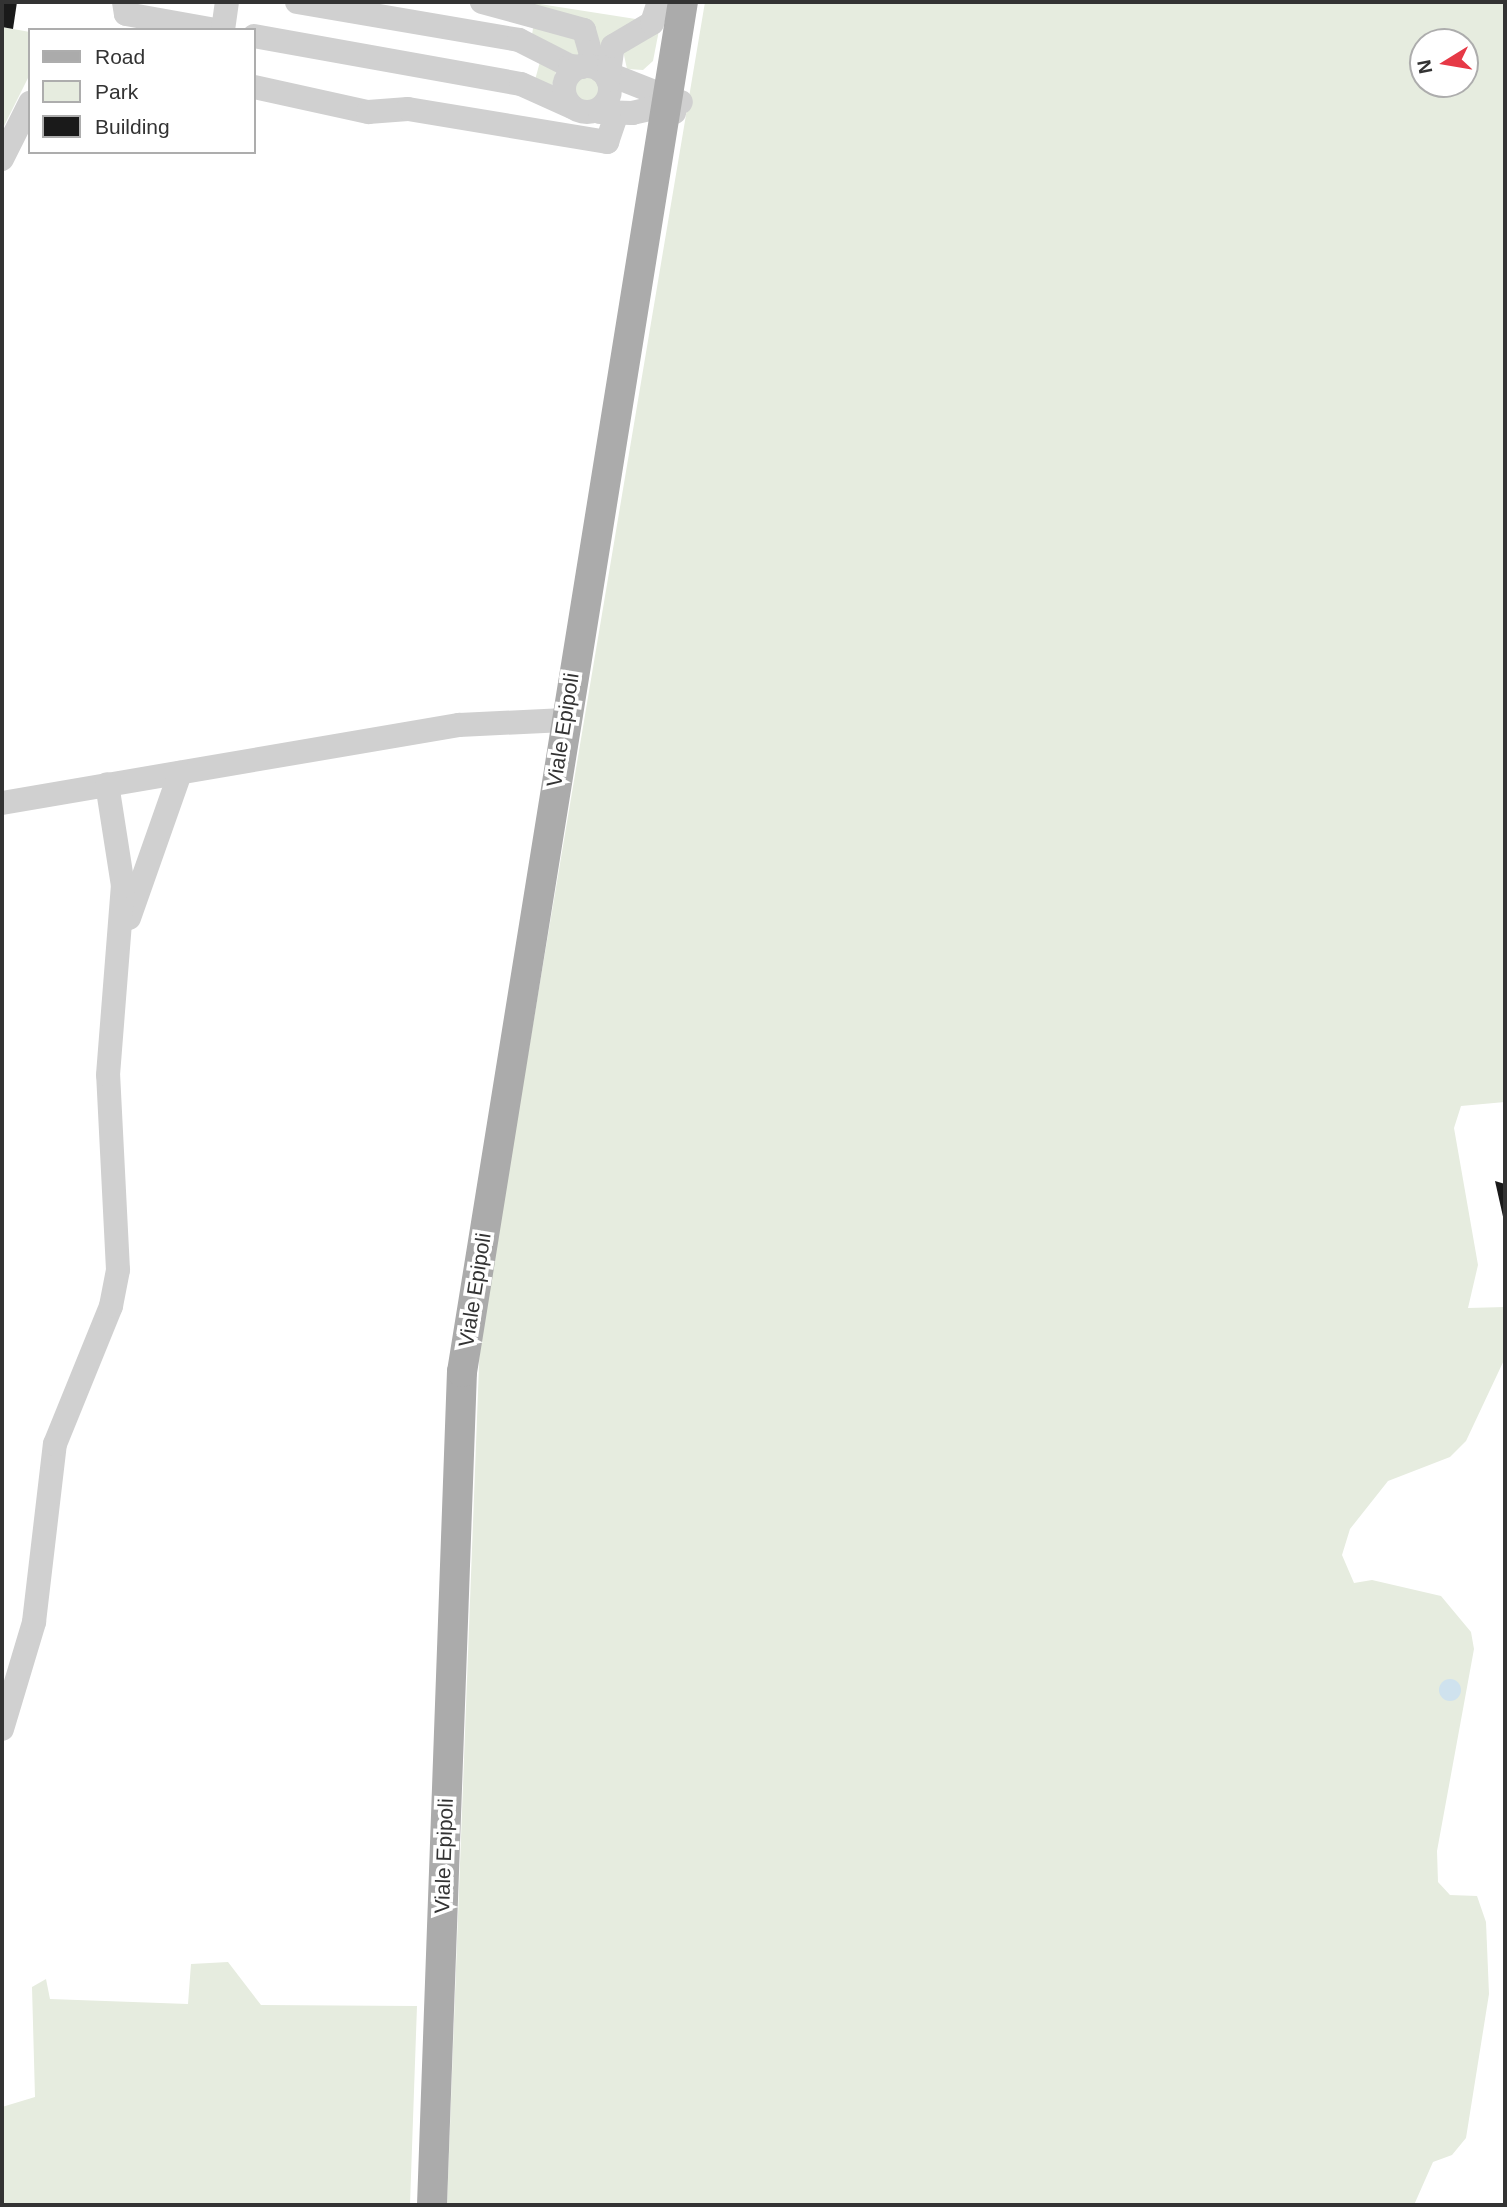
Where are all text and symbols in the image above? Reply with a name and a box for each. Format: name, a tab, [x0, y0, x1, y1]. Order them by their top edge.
legend	[28, 28, 256, 154]
north arrow	[1409, 28, 1479, 98]
text: Road	[95, 45, 145, 68]
text: N	[1413, 58, 1436, 75]
text: Park	[95, 80, 138, 103]
text: Building	[95, 115, 170, 138]
street label: Viale Epipoli	[542, 671, 584, 789]
street label: Viale Epipoli	[454, 1231, 496, 1349]
street label: Viale Epipoli	[429, 1798, 459, 1914]

